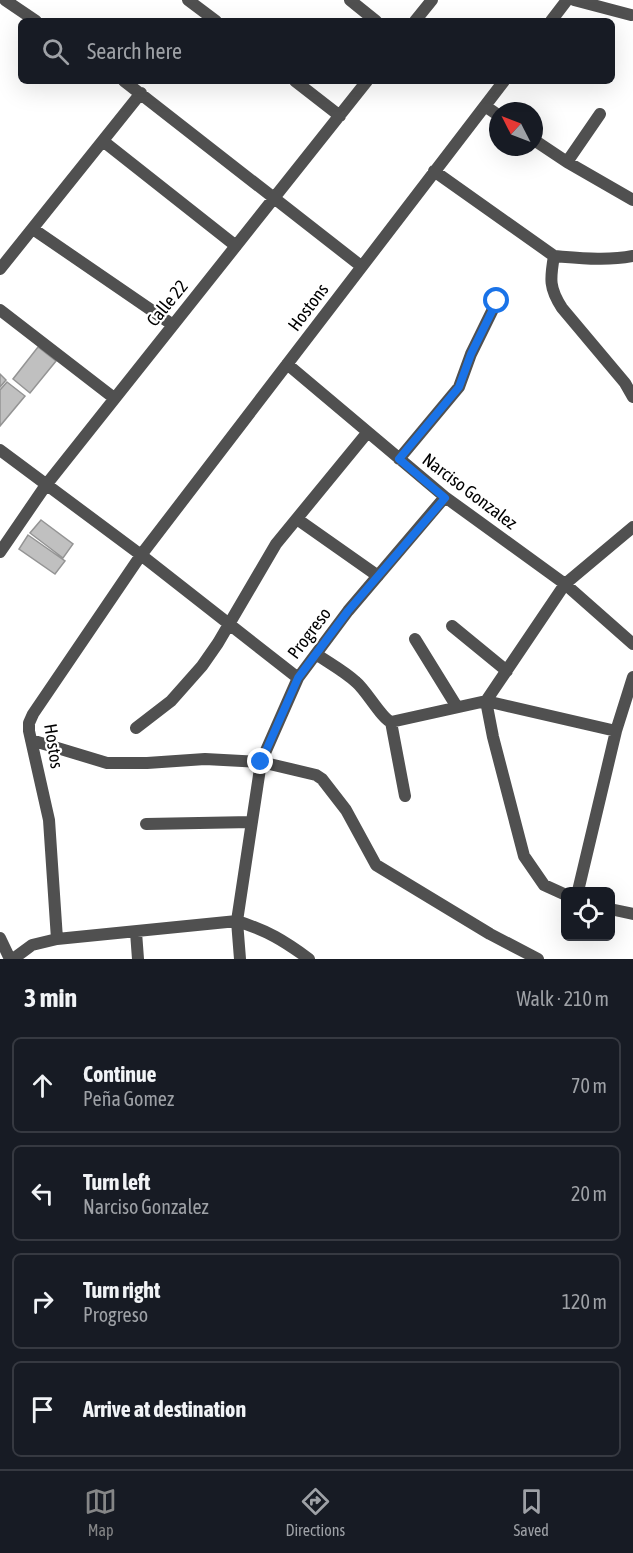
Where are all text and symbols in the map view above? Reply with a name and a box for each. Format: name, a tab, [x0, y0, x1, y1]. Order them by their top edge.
search box	[18, 18, 615, 84]
icon: search	[39, 35, 72, 68]
text: Search here	[87, 38, 182, 64]
north arrow	[489, 102, 543, 156]
street label: Calle 22	[142, 276, 192, 330]
street label: Hostons	[283, 279, 333, 335]
route start	[483, 287, 509, 313]
street label: Narciso Gonzalez	[418, 449, 522, 534]
street label: Progreso	[283, 603, 335, 663]
street label: Hostos	[40, 722, 68, 770]
route end	[247, 748, 273, 774]
map controls	[561, 887, 615, 941]
button: locate	[561, 887, 615, 941]
text: 3 min	[24, 983, 77, 1013]
text: Walk · 210 m	[517, 987, 609, 1010]
text: Continue	[83, 1061, 157, 1087]
icon: ahead	[26, 1069, 59, 1102]
text: 70 m	[571, 1074, 607, 1097]
text: Peña Gomez	[83, 1087, 174, 1110]
text: Turn left	[83, 1169, 150, 1195]
icon: left	[26, 1177, 59, 1210]
text: 20 m	[571, 1182, 607, 1205]
text: Narciso Gonzalez	[83, 1195, 209, 1218]
text: Turn right	[83, 1277, 160, 1303]
icon: right	[26, 1285, 59, 1318]
text: 120 m	[562, 1290, 607, 1313]
text: Progreso	[83, 1303, 148, 1326]
icon: arrive	[26, 1393, 59, 1426]
text: Arrive at destination	[83, 1396, 246, 1422]
tab: Map	[84, 1485, 117, 1539]
tab: Directions	[285, 1485, 345, 1539]
tab: Saved	[513, 1485, 549, 1539]

